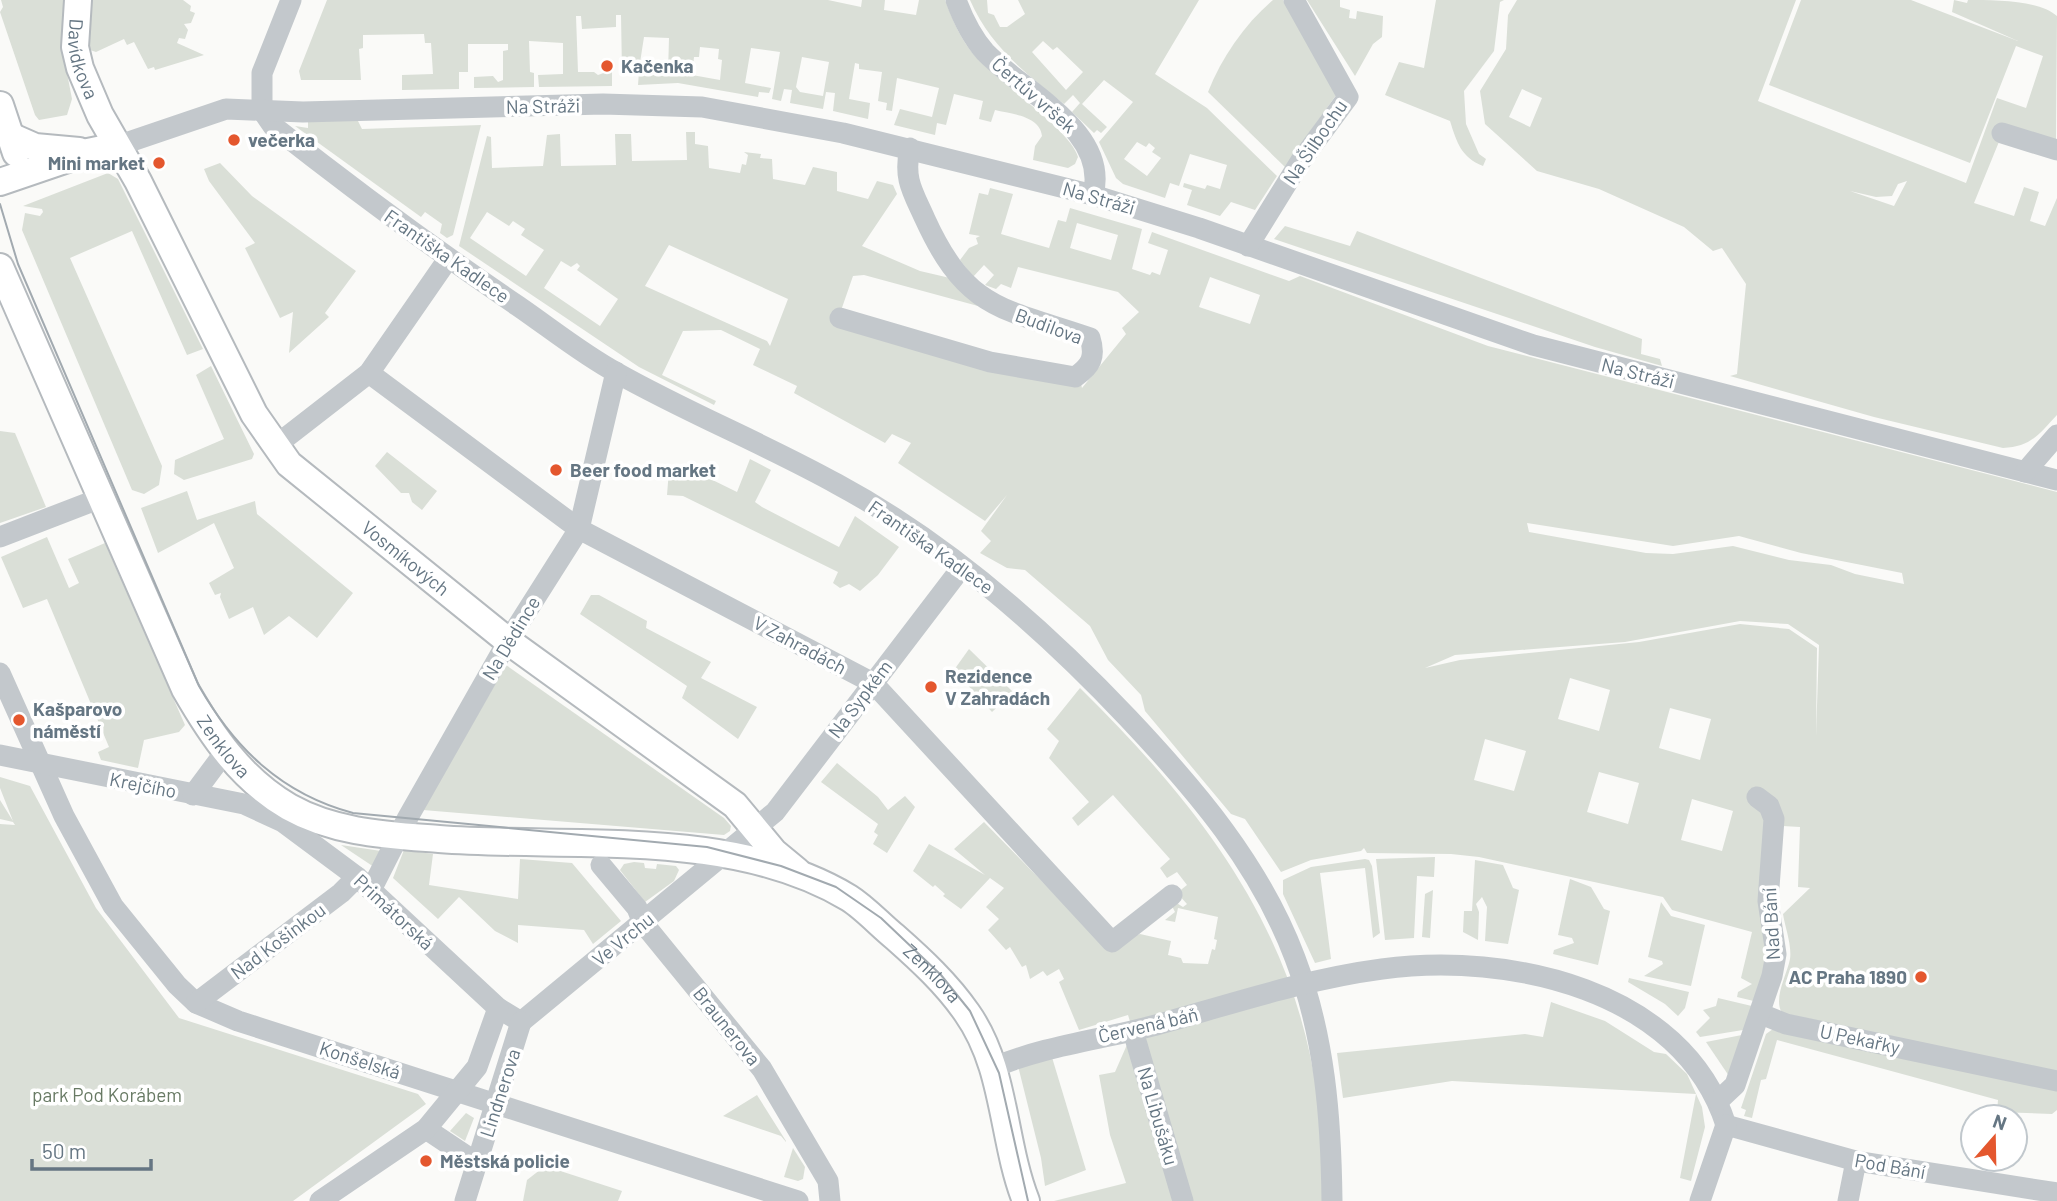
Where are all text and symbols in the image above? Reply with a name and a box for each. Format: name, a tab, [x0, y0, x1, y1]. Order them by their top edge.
street label: Davídkova	[64, 18, 104, 102]
street label: Čertův vršek	[988, 52, 1081, 137]
place label: Kačenka	[621, 54, 694, 77]
marker: Kačenka	[599, 58, 615, 74]
street label: Na Stráži	[506, 93, 580, 118]
street label: Na Šilbochu	[1278, 95, 1351, 189]
place label: večerka	[248, 128, 315, 151]
marker: večerka	[226, 132, 242, 148]
place label: Mini market	[48, 151, 145, 174]
marker: Mini market	[151, 155, 167, 171]
street label: Na Stráži	[1060, 176, 1138, 219]
street label: Františka Kadlece	[380, 204, 514, 307]
street label: Budilova	[1012, 303, 1086, 348]
street label: Na Stráži	[1599, 352, 1677, 393]
place label: Beer food market	[570, 458, 716, 481]
marker: Beer food market	[548, 462, 564, 478]
street label: Františka Kadlece	[864, 495, 998, 598]
street label: Vosmíkových	[357, 515, 454, 600]
street label: Na Dědince	[477, 592, 545, 684]
street label: V Zahradách	[750, 610, 851, 679]
street label: Na Sypkém	[823, 655, 896, 742]
place label: Rezidence V Zahradách	[945, 664, 1050, 709]
marker: Rezidence V Zahradách	[923, 679, 939, 695]
place label: Kašparovo náměstí	[33, 697, 122, 742]
street label: Zenklova	[193, 710, 255, 782]
marker: Kašparovo náměstí	[11, 712, 27, 728]
street label: Krejčího	[108, 767, 178, 802]
street label: Primátorská	[350, 869, 439, 954]
street label: Nad Bání	[1757, 887, 1784, 961]
street label: Nad Košinkou	[226, 898, 329, 984]
street label: Ve Vrchu	[587, 907, 658, 970]
street label: Zenklova	[899, 938, 967, 1007]
place label: AC Praha 1890	[1789, 965, 1907, 988]
marker: AC Praha 1890	[1913, 969, 1929, 985]
street label: Braunerova	[689, 982, 766, 1070]
street label: Červená báň	[1096, 1002, 1200, 1047]
street label: U Pekařky	[1818, 1019, 1903, 1058]
street label: Konšelská	[317, 1036, 404, 1083]
street label: Lindnerova	[474, 1046, 525, 1140]
street label: Na Libušáku	[1133, 1064, 1183, 1168]
park label: park Pod Korábem	[32, 1083, 182, 1106]
north arrow	[1959, 1103, 2029, 1173]
text: N	[1990, 1109, 2010, 1135]
scale bar	[32, 1128, 150, 1172]
text: 50 m	[42, 1138, 86, 1163]
street label: Pod Bání	[1853, 1148, 1927, 1183]
place label: Městská policie	[440, 1149, 570, 1172]
marker: Městská policie	[418, 1153, 434, 1169]

